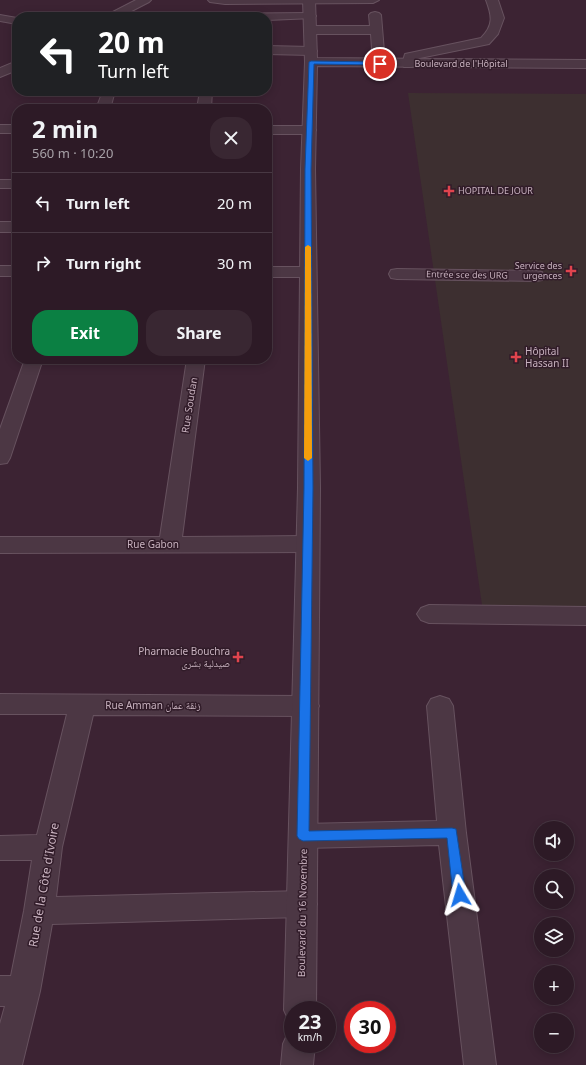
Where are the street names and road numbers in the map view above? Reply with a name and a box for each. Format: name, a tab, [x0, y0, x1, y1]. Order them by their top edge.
street label: Boulevard de l'Hôpital	[415, 57, 508, 70]
street label: Entrée sce des URG	[426, 267, 508, 282]
street label: Rue Soudan	[178, 376, 200, 434]
street label: Rue Gabon	[127, 537, 179, 551]
street label: Rue Amman زنقة عمان	[105, 698, 201, 712]
street label: Rue de la Côte d'Ivoire	[24, 821, 63, 949]
street label: Boulevard du 16 Novembre	[294, 848, 310, 977]

